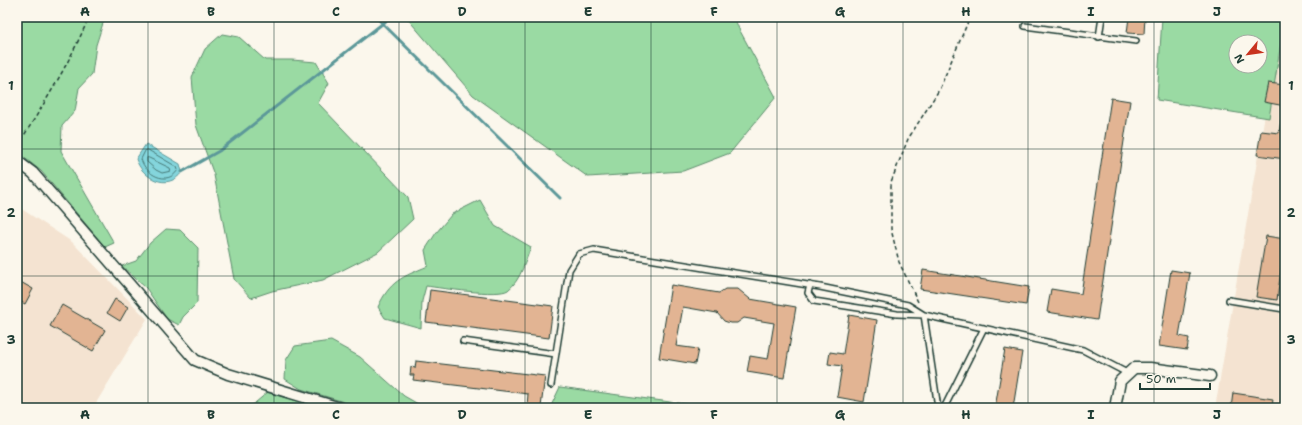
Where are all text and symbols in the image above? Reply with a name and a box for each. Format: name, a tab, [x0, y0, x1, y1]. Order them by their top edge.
text: A	[80, 3, 90, 20]
text: B	[207, 3, 215, 20]
text: C	[332, 3, 340, 20]
text: D	[457, 3, 467, 20]
text: E	[584, 3, 593, 20]
text: F	[710, 3, 718, 20]
text: G	[835, 3, 846, 20]
text: H	[961, 3, 971, 20]
text: I	[1087, 3, 1095, 20]
text: J	[1213, 3, 1221, 20]
north arrow	[1228, 34, 1268, 74]
text: N	[1231, 51, 1248, 66]
text: 1	[8, 77, 14, 94]
text: 1	[1288, 77, 1294, 94]
text: 2	[6, 204, 16, 221]
text: 2	[1286, 204, 1296, 221]
text: 3	[6, 331, 16, 348]
text: 3	[1286, 331, 1296, 348]
scale bar	[1140, 365, 1210, 391]
text: 50 m	[1146, 371, 1176, 387]
text: A	[80, 406, 90, 423]
text: B	[207, 406, 215, 423]
text: C	[332, 406, 340, 423]
text: D	[457, 406, 467, 423]
text: E	[584, 406, 593, 423]
text: F	[710, 406, 718, 423]
text: G	[835, 406, 846, 423]
text: H	[961, 406, 971, 423]
text: I	[1087, 406, 1095, 423]
text: J	[1213, 406, 1221, 423]

